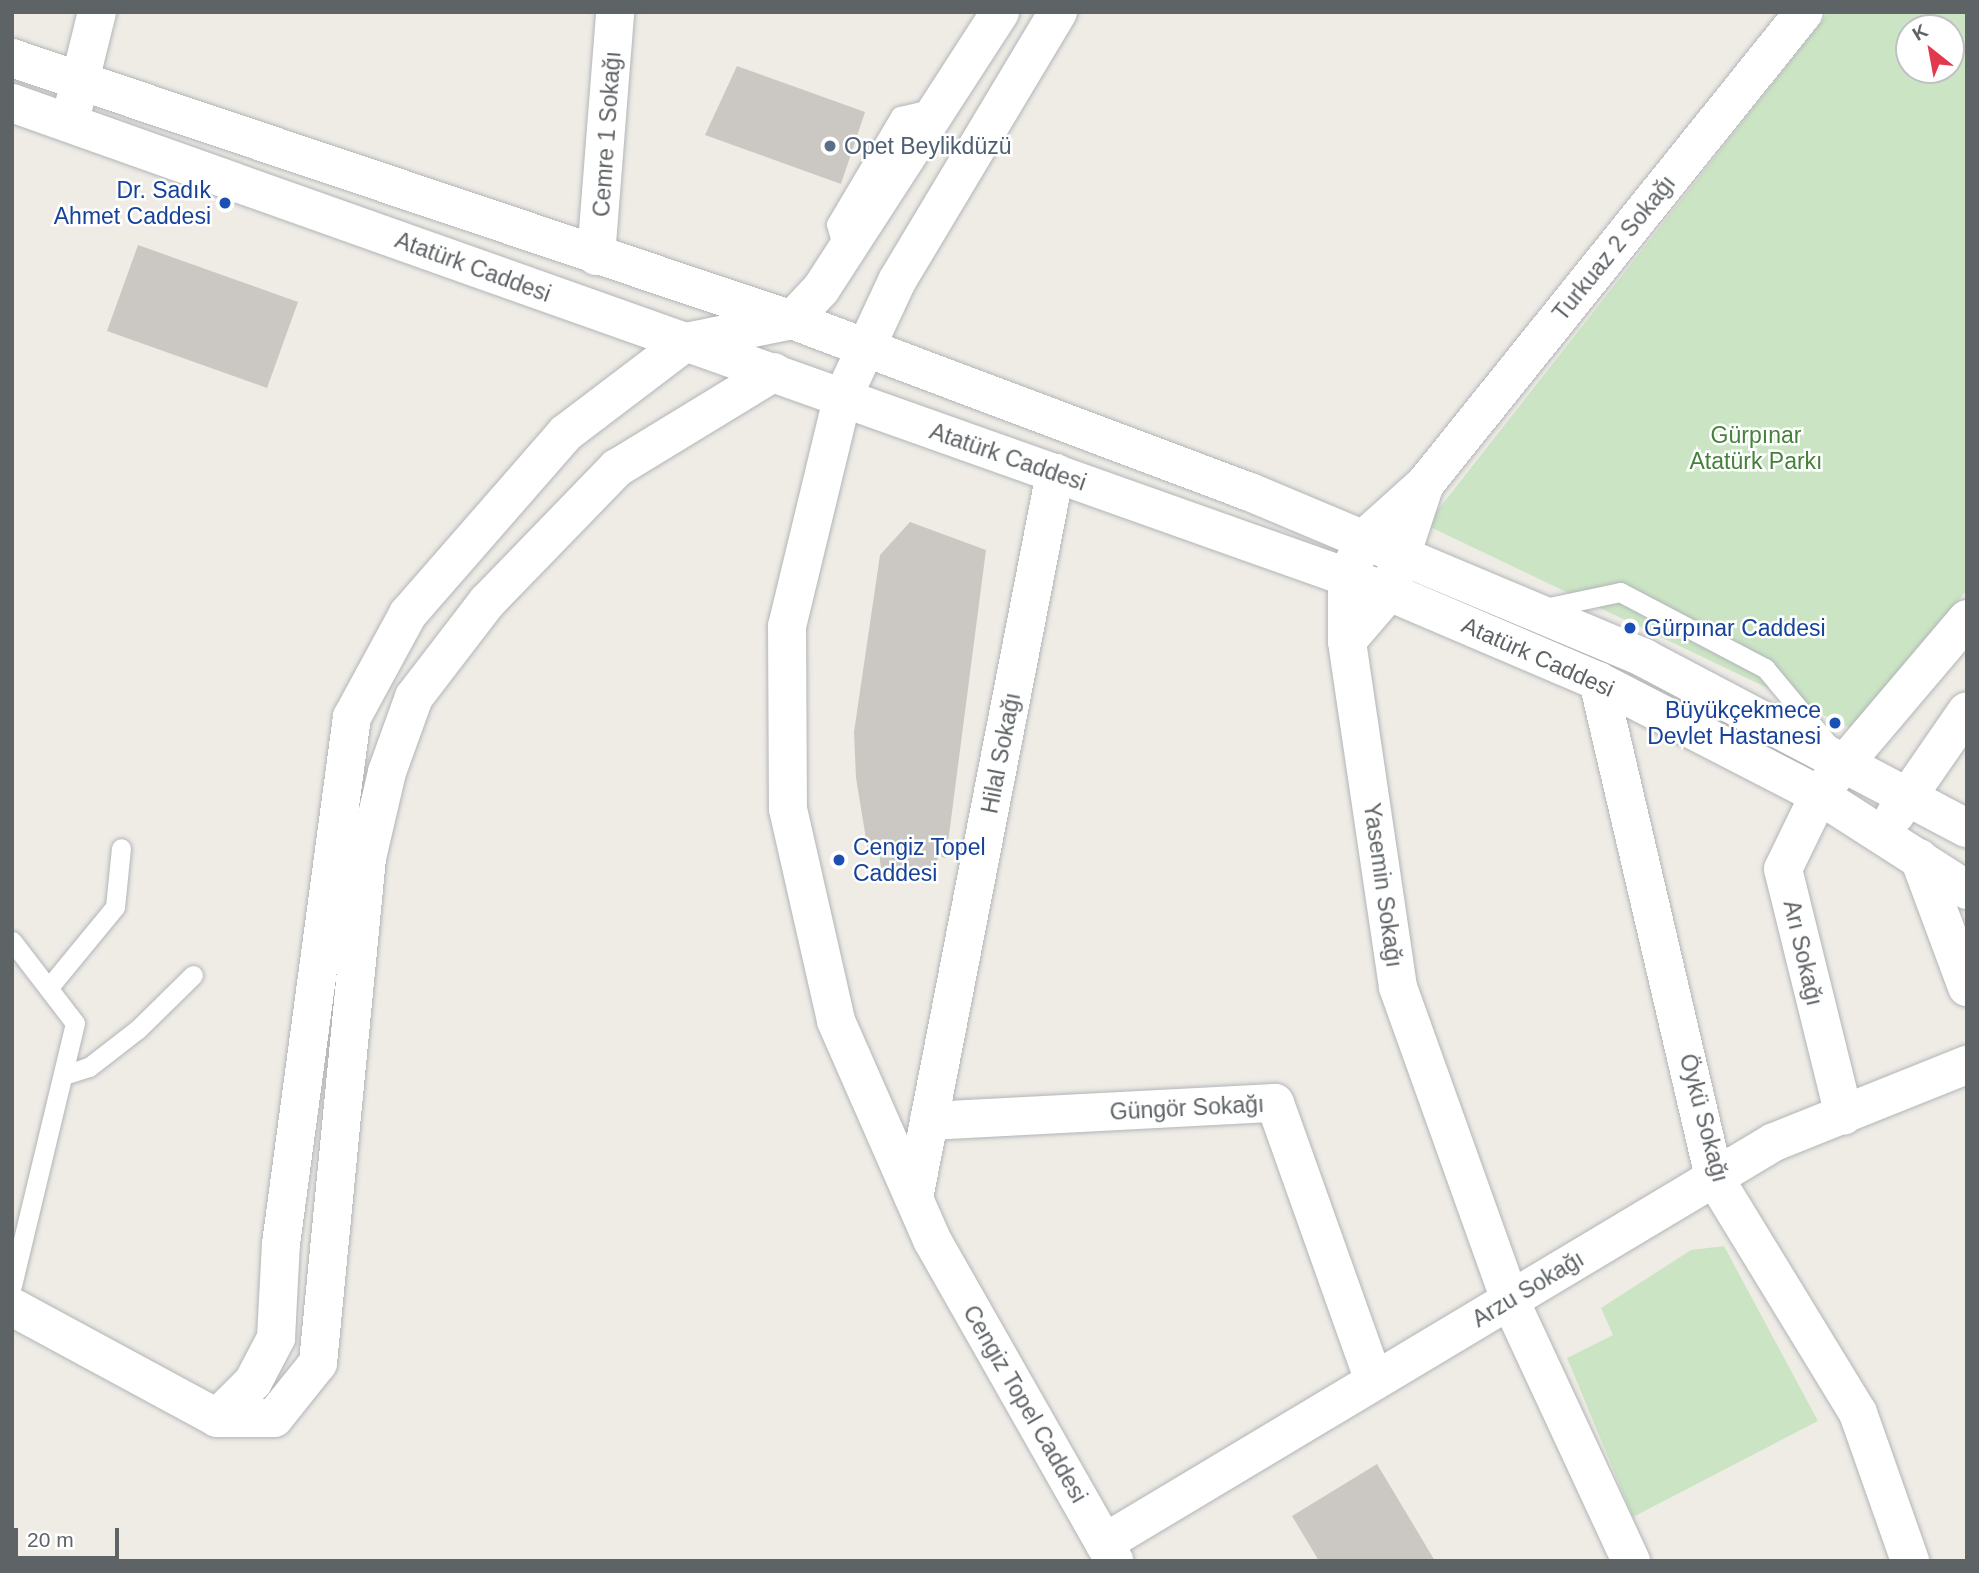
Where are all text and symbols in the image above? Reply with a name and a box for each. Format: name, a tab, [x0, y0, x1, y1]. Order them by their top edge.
north arrow	[1895, 14, 1965, 84]
text: K	[1909, 20, 1931, 45]
street label: Cemre 1 Sokağı	[587, 50, 627, 218]
place label: Opet Beylikdüzü	[844, 132, 1011, 160]
marker: Opet Beylikdüzü	[822, 138, 838, 154]
street label: Turkuaz 2 Sokağı	[1547, 170, 1681, 326]
place label: Dr. Sadık Ahmet Caddesi	[54, 176, 211, 230]
marker: Dr. Sadık Ahmet Caddesi	[217, 195, 233, 211]
street label: Atatürk Caddesi	[391, 226, 555, 308]
street label: Atatürk Caddesi	[926, 417, 1090, 497]
park label: Gürpınar Atatürk Parkı	[1690, 421, 1822, 475]
street label: Atatürk Caddesi	[1458, 611, 1618, 703]
place label: Gürpınar Caddesi	[1644, 614, 1826, 642]
marker: Gürpınar Caddesi	[1622, 620, 1638, 636]
street label: Hilal Sokağı	[976, 690, 1026, 816]
place label: Büyükçekmece Devlet Hastanesi	[1647, 696, 1821, 750]
marker: Büyükçekmece Devlet Hastanesi	[1827, 715, 1843, 731]
street label: Yasemin Sokağı	[1358, 801, 1408, 969]
place label: Cengiz Topel Caddesi	[853, 833, 986, 887]
marker: Cengiz Topel Caddesi	[831, 852, 847, 868]
street label: Arı Sokağı	[1777, 898, 1829, 1008]
street label: Öykü Sokağı	[1674, 1051, 1734, 1185]
street label: Güngör Sokağı	[1109, 1090, 1265, 1126]
street label: Arzu Sokağı	[1467, 1245, 1589, 1333]
street label: Cengiz Topel Caddesi	[957, 1300, 1093, 1508]
scale bar	[18, 1514, 122, 1558]
text: 20 m	[27, 1528, 74, 1551]

